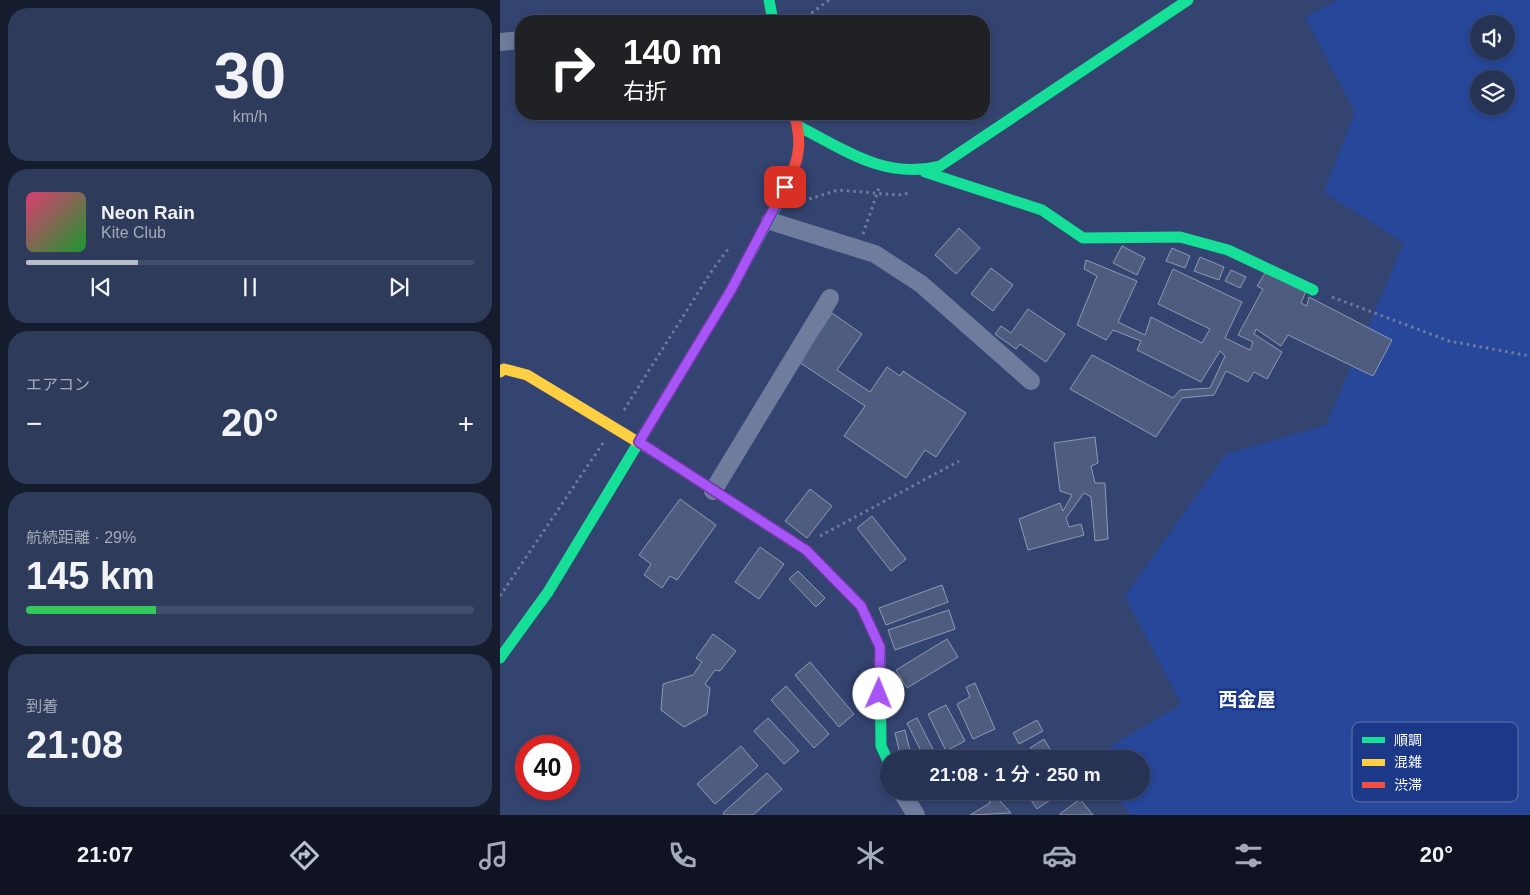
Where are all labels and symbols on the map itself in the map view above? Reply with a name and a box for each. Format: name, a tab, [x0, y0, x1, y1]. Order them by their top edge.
pin	[764, 166, 806, 208]
position arrow	[852, 667, 904, 719]
district label: 西金屋	[1218, 689, 1276, 710]
legend	[1352, 722, 1518, 802]
text: 順調	[1394, 732, 1422, 748]
speed limit sign: 40	[515, 735, 580, 800]
text: 混雑	[1394, 754, 1422, 770]
text: 渋滞	[1394, 777, 1422, 793]

